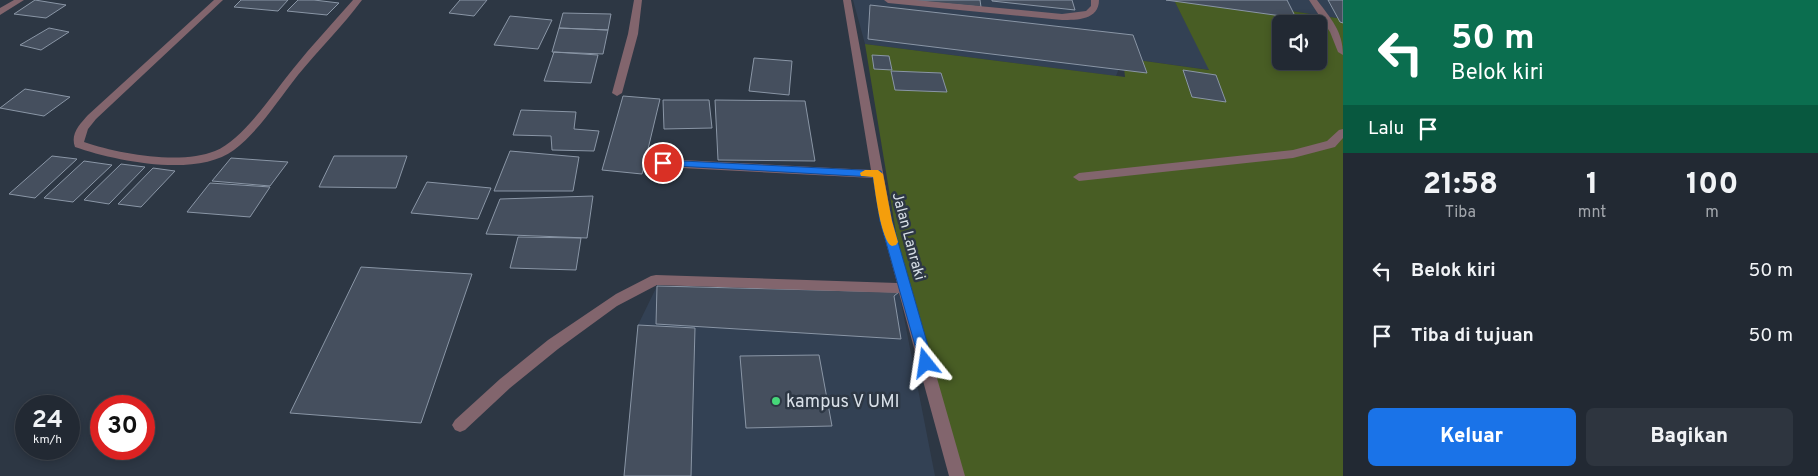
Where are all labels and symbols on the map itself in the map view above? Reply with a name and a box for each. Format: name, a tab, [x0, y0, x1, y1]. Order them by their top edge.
pin	[642, 142, 684, 184]
street label: Jalan Lanraki	[887, 190, 928, 282]
position arrow	[899, 336, 951, 388]
place label: kampus V UMI	[786, 391, 900, 414]
speed limit sign: 30	[90, 395, 155, 460]
marker: kampus V UMI	[770, 395, 782, 407]

